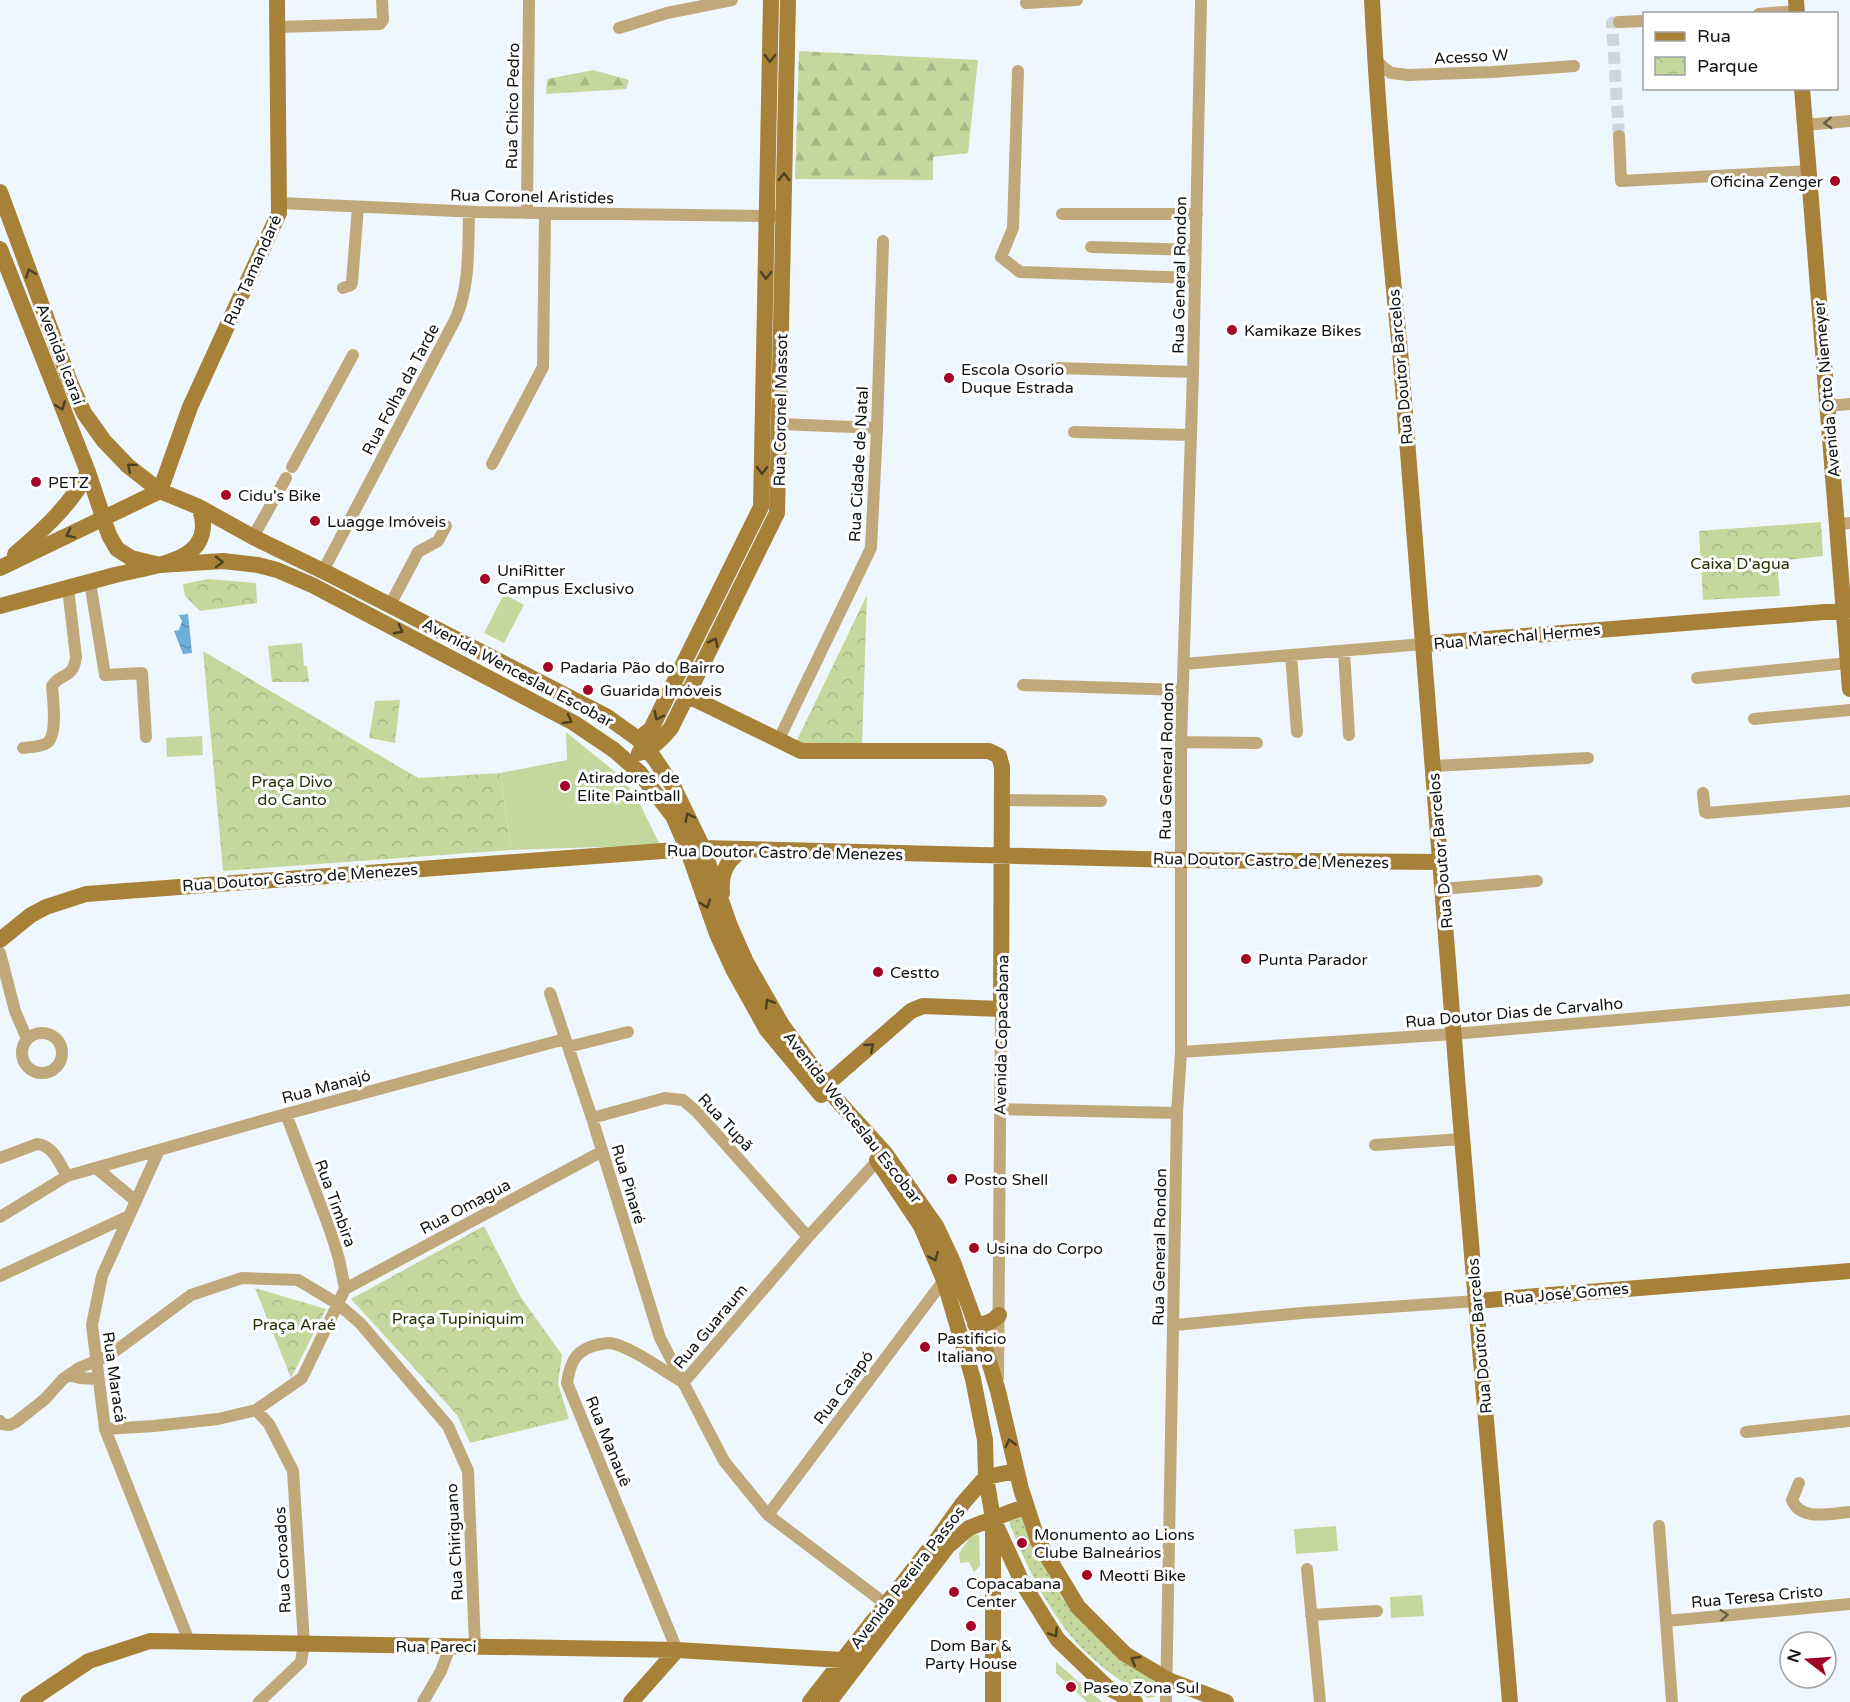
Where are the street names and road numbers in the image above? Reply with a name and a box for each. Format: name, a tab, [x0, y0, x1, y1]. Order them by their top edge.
street label: Rua Chico Pedro	[502, 42, 524, 170]
street label: Acesso W	[1433, 45, 1509, 69]
street label: Rua Coronel Aristides	[450, 186, 614, 208]
street label: Rua General Rondon	[1169, 196, 1191, 354]
street label: Rua Tamandaré	[220, 212, 286, 329]
street label: Rua Doutor Barcelos	[1384, 288, 1418, 446]
street label: Avenida Otto Niemeyer	[1809, 299, 1845, 478]
street label: Avenida Icaraí	[32, 301, 89, 408]
street label: Rua Folha da Tarde	[358, 320, 444, 459]
street label: Rua Coronel Massot	[770, 333, 792, 487]
street label: Rua Cidade de Natal	[845, 386, 873, 542]
street label: Avenida Wenceslau Escobar	[419, 614, 617, 732]
street label: Rua Marechal Hermes	[1433, 620, 1601, 654]
street label: Rua General Rondon	[1156, 682, 1178, 840]
street label: Rua Doutor Barcelos	[1424, 772, 1458, 930]
street label: Rua Doutor Castro de Menezes	[667, 841, 903, 865]
street label: Rua Doutor Castro de Menezes	[1153, 849, 1389, 873]
street label: Rua Doutor Castro de Menezes	[182, 860, 419, 896]
street label: Avenida Copacabana	[991, 954, 1013, 1116]
street label: Rua Doutor Dias de Carvalho	[1404, 994, 1624, 1032]
street label: Avenida Wenceslau Escobar	[779, 1027, 926, 1208]
street label: Rua Manajó	[280, 1065, 373, 1108]
street label: Rua Tupã	[693, 1090, 757, 1156]
street label: Rua Pinaré	[606, 1142, 650, 1227]
street label: Rua Timbira	[310, 1157, 360, 1250]
street label: Rua General Rondon	[1149, 1168, 1171, 1326]
street label: Rua Omagua	[417, 1175, 514, 1239]
street label: Rua Doutor Barcelos	[1463, 1257, 1497, 1415]
street label: Rua José Gomes	[1503, 1279, 1630, 1309]
street label: Rua Guaraum	[669, 1280, 752, 1373]
street label: Rua Maracá	[98, 1330, 130, 1424]
street label: Rua Caiapó	[810, 1347, 878, 1428]
street label: Rua Manauê	[581, 1393, 635, 1490]
street label: Rua Chiriguano	[442, 1483, 468, 1601]
street label: Avenida Pereira Passos	[846, 1502, 970, 1653]
street label: Rua Coroados	[270, 1506, 296, 1614]
street label: Rua Teresa Cristo	[1690, 1581, 1824, 1613]
street label: Rua Pareci	[395, 1637, 477, 1657]

